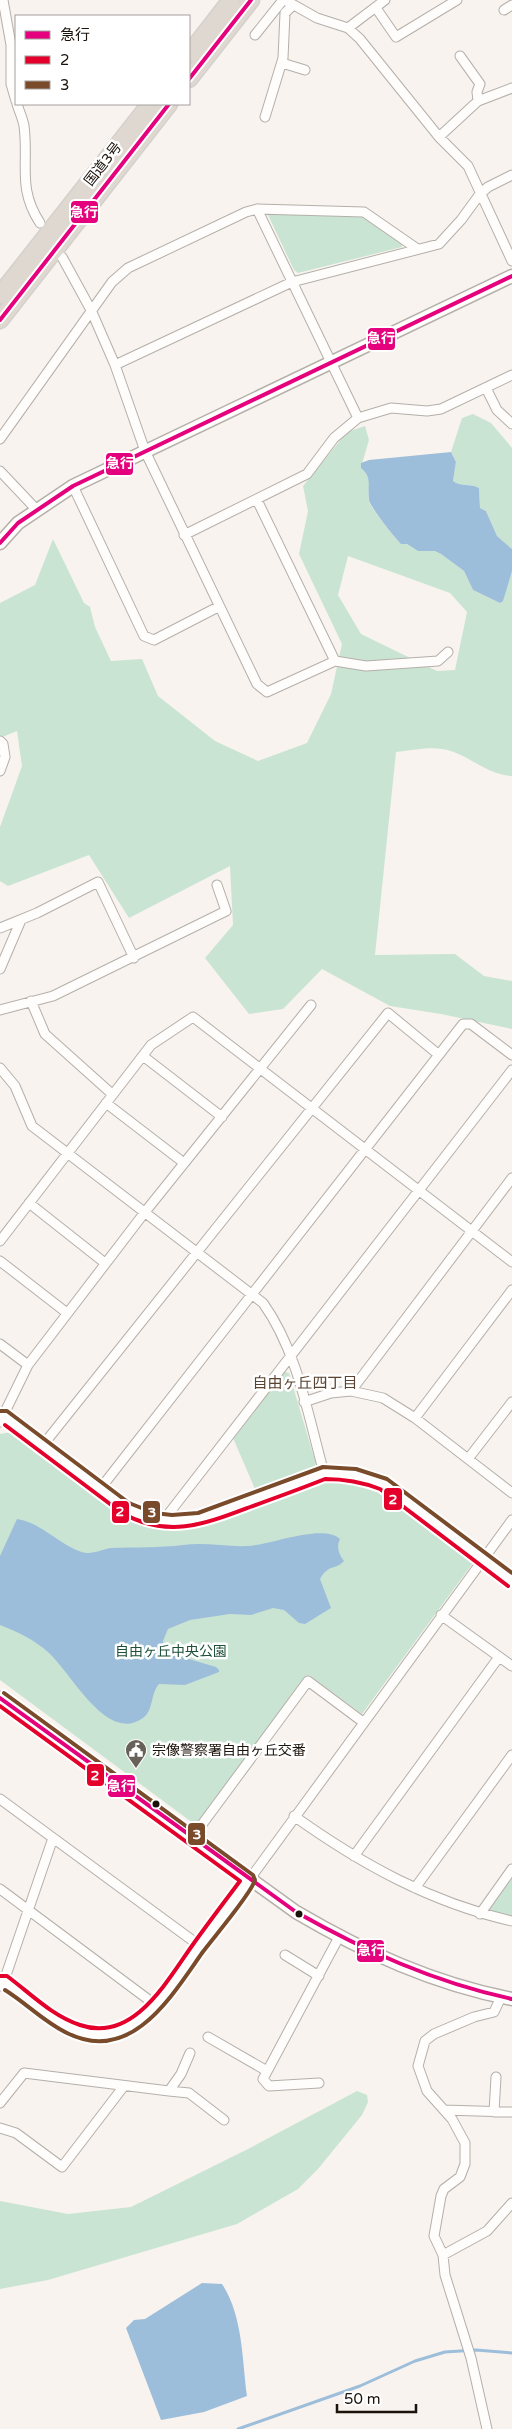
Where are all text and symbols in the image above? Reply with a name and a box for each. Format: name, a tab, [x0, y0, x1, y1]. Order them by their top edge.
legend	[15, 15, 190, 105]
text: 急行	[60, 26, 90, 44]
text: 2	[60, 51, 69, 69]
text: 3	[60, 76, 69, 94]
street label: 国道3号	[81, 139, 125, 189]
line badge: 急行	[70, 200, 99, 224]
text: 急行	[70, 204, 98, 221]
line badge: 急行	[367, 327, 396, 351]
text: 急行	[367, 330, 395, 347]
line badge: 急行	[105, 452, 134, 476]
text: 急行	[106, 455, 134, 472]
district label: 自由ヶ丘四丁目	[252, 1374, 358, 1392]
line badge: 2	[383, 1487, 403, 1511]
text: 2	[389, 1491, 398, 1508]
line badge: 2	[111, 1500, 130, 1524]
line badge: 3	[142, 1500, 161, 1524]
text: 2	[116, 1503, 125, 1520]
text: 3	[148, 1504, 157, 1521]
park label: 自由ヶ丘中央公園	[115, 1643, 227, 1660]
public building icon: 宗像警察署自由ヶ丘交番	[124, 1738, 148, 1769]
place label: 宗像警察署自由ヶ丘交番	[152, 1742, 306, 1759]
line badge: 2	[86, 1763, 105, 1787]
text: 2	[91, 1767, 100, 1784]
line badge: 急行	[107, 1774, 136, 1798]
text: 急行	[107, 1778, 135, 1795]
unlabelled marker	[151, 1799, 161, 1809]
line badge: 3	[187, 1822, 206, 1846]
text: 3	[193, 1826, 202, 1843]
unlabelled marker	[294, 1909, 304, 1919]
line badge: 急行	[356, 1939, 385, 1963]
text: 急行	[357, 1942, 385, 1959]
scale bar	[337, 2382, 416, 2414]
text: 50 m	[344, 2390, 381, 2408]

